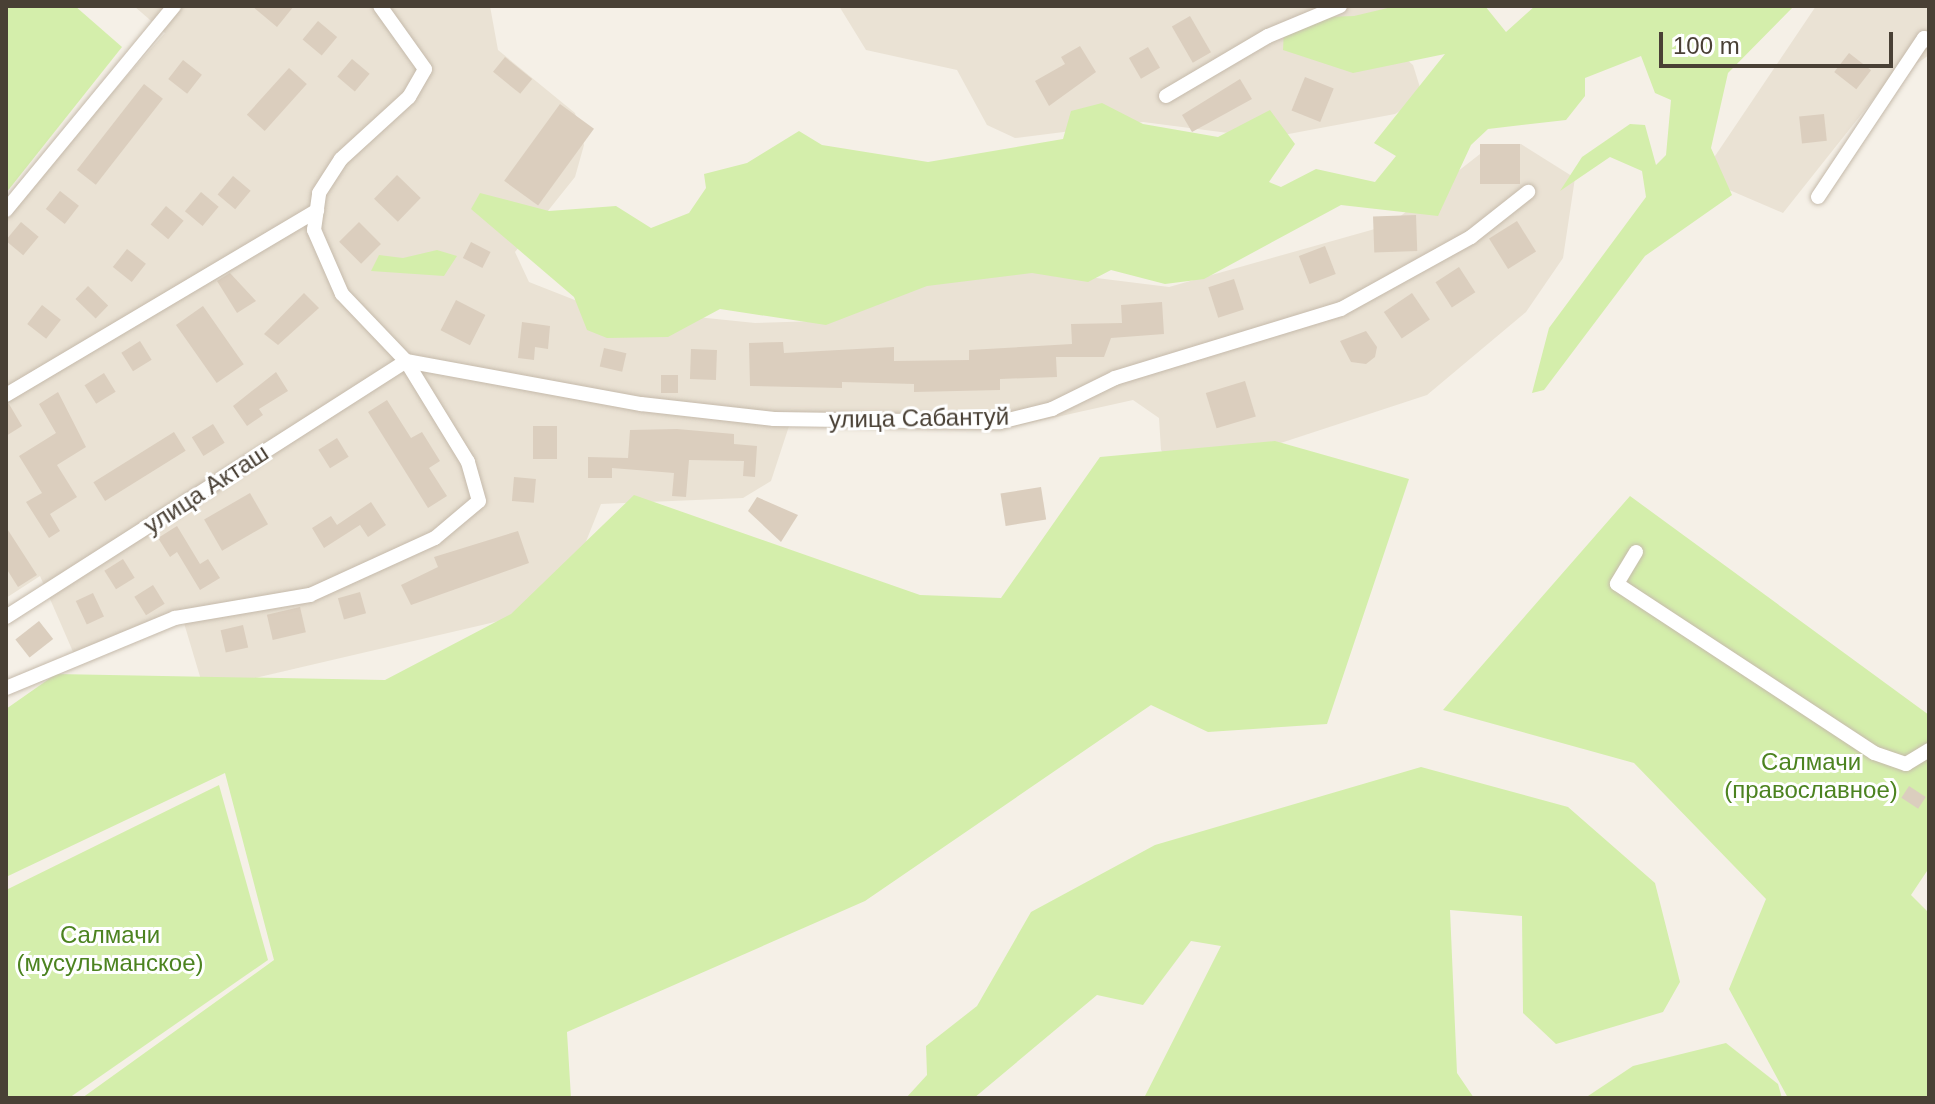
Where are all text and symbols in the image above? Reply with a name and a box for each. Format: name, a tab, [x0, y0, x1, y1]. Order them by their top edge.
scale bar	[1663, 16, 1897, 66]
text: 100 m	[1673, 32, 1740, 59]
street label: улица Сабантуй	[829, 402, 1009, 434]
street label: улица Акташ	[138, 438, 274, 540]
park label: Салмачи (православное)	[1724, 748, 1898, 804]
park label: Салмачи (мусульманское)	[16, 921, 204, 977]

